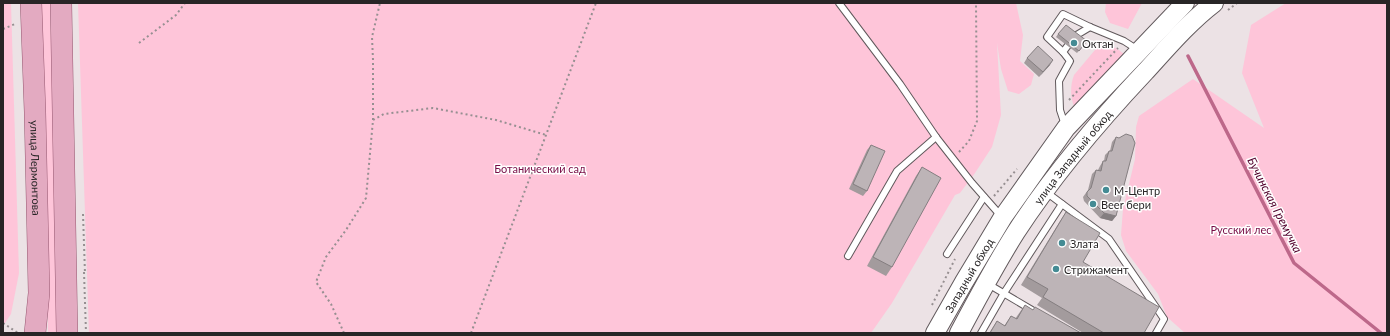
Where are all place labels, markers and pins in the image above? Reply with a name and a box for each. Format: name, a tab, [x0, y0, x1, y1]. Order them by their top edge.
place label: Октан	[1082, 37, 1114, 50]
marker: Октан	[1069, 38, 1079, 48]
place label: М-Центр	[1114, 184, 1160, 197]
marker: М-Центр	[1101, 185, 1111, 195]
place label: Beer бери	[1101, 198, 1151, 211]
marker: Beer бери	[1088, 199, 1098, 209]
place label: Злата	[1070, 237, 1099, 250]
marker: Злата	[1057, 238, 1067, 248]
place label: Стрижамент	[1064, 263, 1129, 276]
marker: Стрижамент	[1051, 264, 1061, 274]

